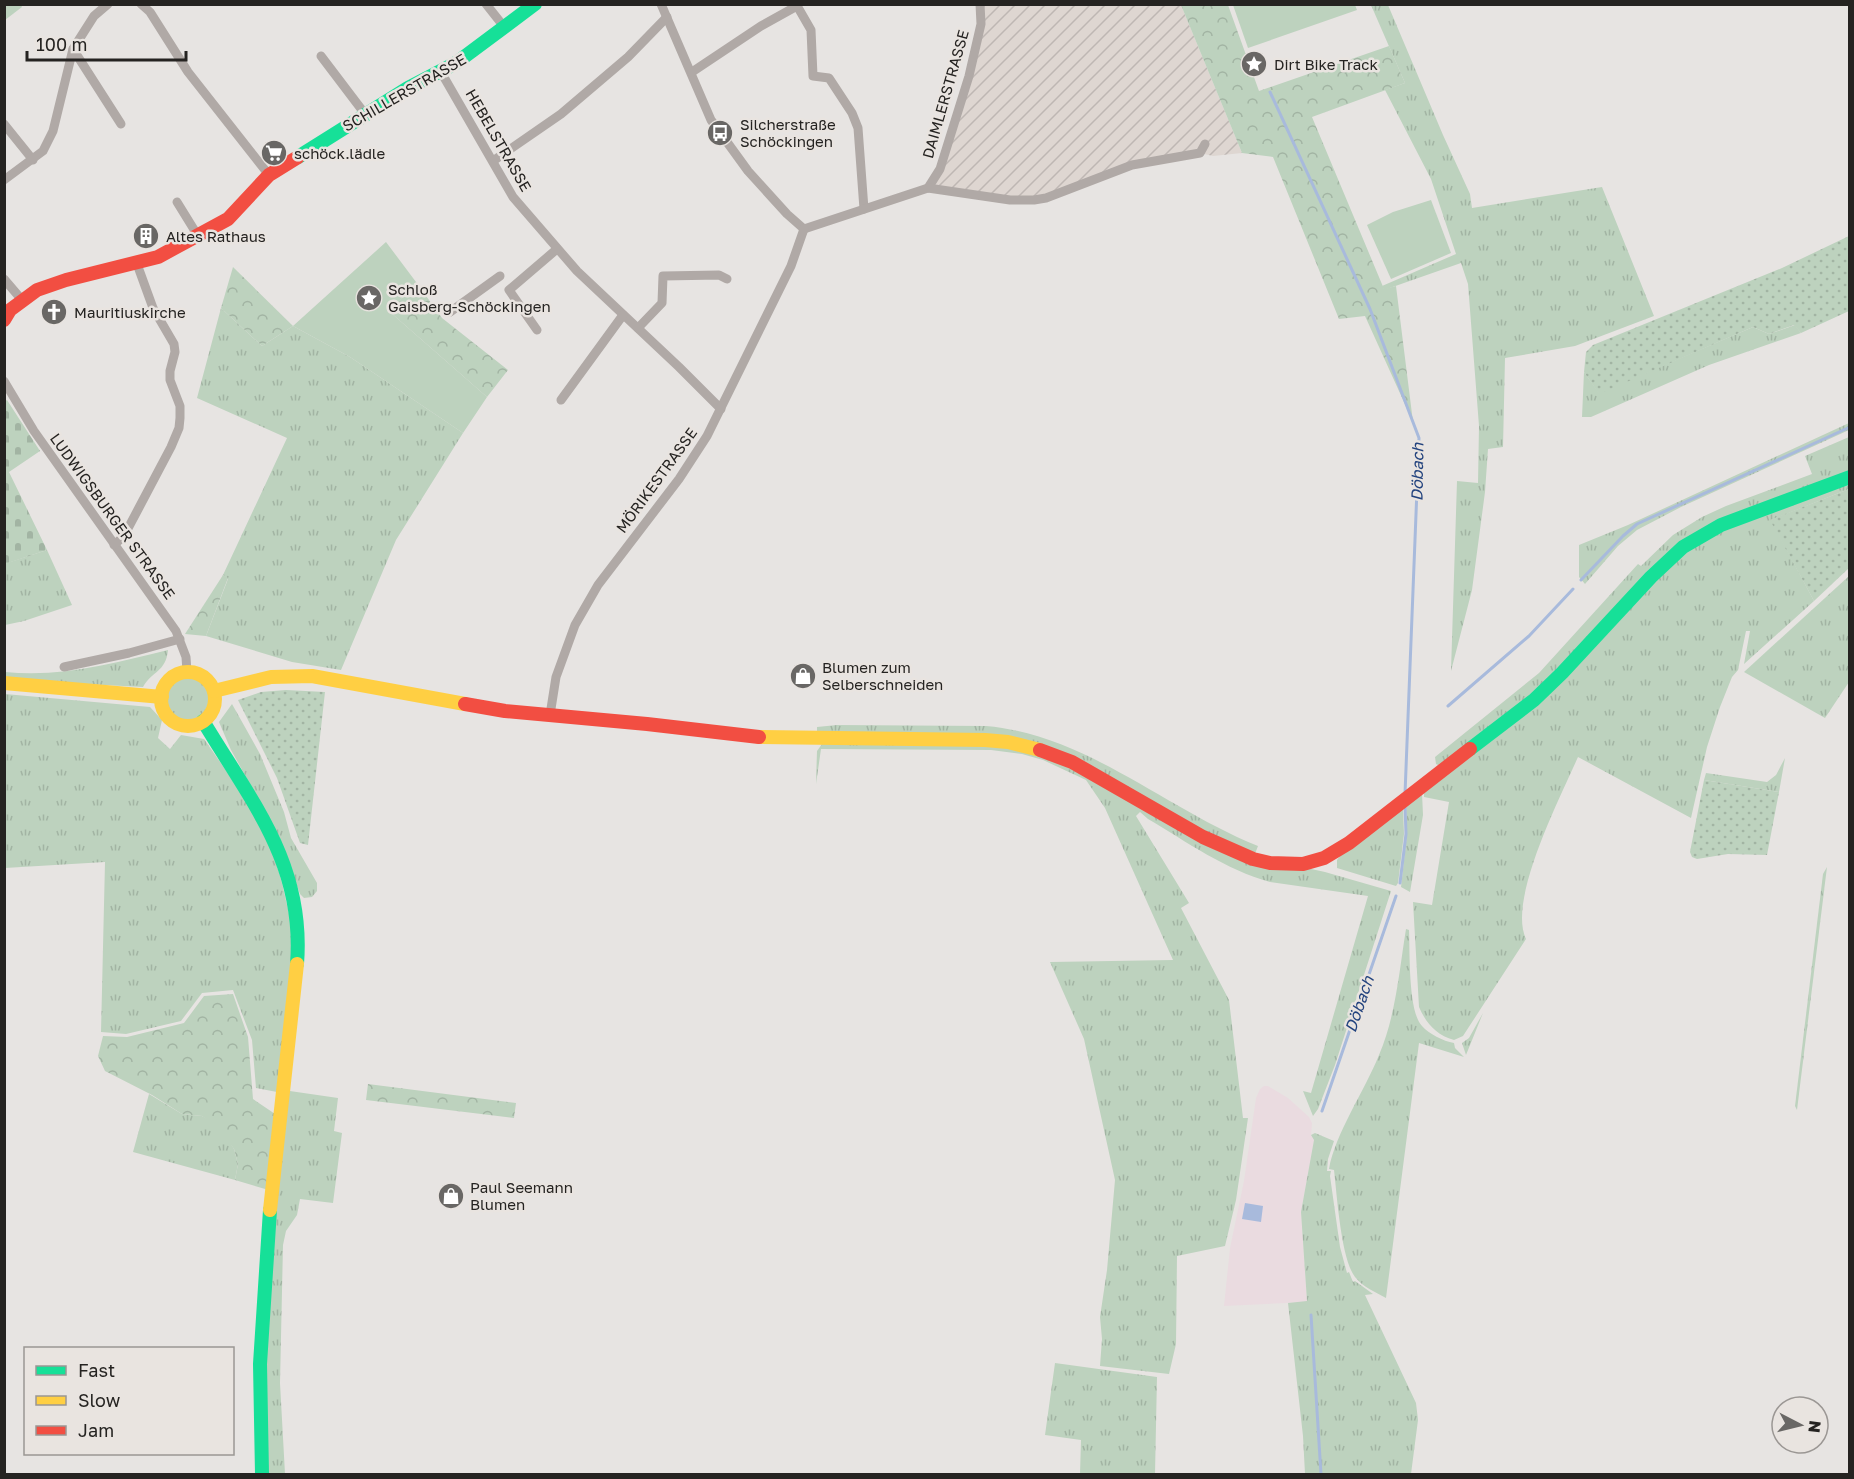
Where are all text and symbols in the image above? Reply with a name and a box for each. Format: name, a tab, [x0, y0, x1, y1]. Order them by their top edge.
scale bar	[27, 24, 186, 62]
street label: DAIMLERSTRASSE	[918, 28, 972, 160]
text: 100 m	[36, 33, 87, 55]
street label: SCHILLERSTRASSE	[339, 49, 469, 135]
place icon: Dirt Bike Track	[1239, 49, 1269, 79]
place label: Dirt Bike Track	[1274, 55, 1378, 73]
street label: HEBELSTRASSE	[462, 86, 536, 194]
place label: Silcherstraße Schöckingen	[740, 115, 836, 150]
bus stop icon: Silcherstraße Schöckingen	[705, 118, 735, 148]
supermarket icon: schöck.lädle	[259, 138, 289, 168]
place label: schöck.lädle	[294, 144, 386, 162]
building icon: Altes Rathaus	[131, 221, 161, 251]
place label: Altes Rathaus	[166, 227, 266, 245]
place label: Schloß Gaisberg-Schöckingen	[388, 280, 551, 315]
place icon: Schloß Gaisberg-Schöckingen	[354, 283, 384, 313]
church icon: Mauritiuskirche	[39, 297, 69, 327]
place label: Mauritiuskirche	[74, 303, 186, 321]
street label: MÖRIKESTRASSE	[612, 424, 700, 536]
street label: LUDWIGSBURGER STRASSE	[47, 429, 179, 603]
water label: Döbach	[1406, 442, 1428, 501]
place label: Blumen zum Selberschneiden	[822, 658, 943, 693]
shop icon: Blumen zum Selberschneiden	[788, 661, 818, 691]
water label: Döbach	[1340, 972, 1378, 1035]
place label: Paul Seemann Blumen	[470, 1178, 573, 1213]
shop icon: Paul Seemann Blumen	[436, 1181, 466, 1211]
legend	[24, 1347, 234, 1455]
text: Fast	[78, 1359, 115, 1381]
text: Slow	[78, 1389, 121, 1411]
north arrow	[1770, 1395, 1830, 1455]
text: Jam	[78, 1419, 114, 1441]
text: N	[1804, 1420, 1826, 1434]

